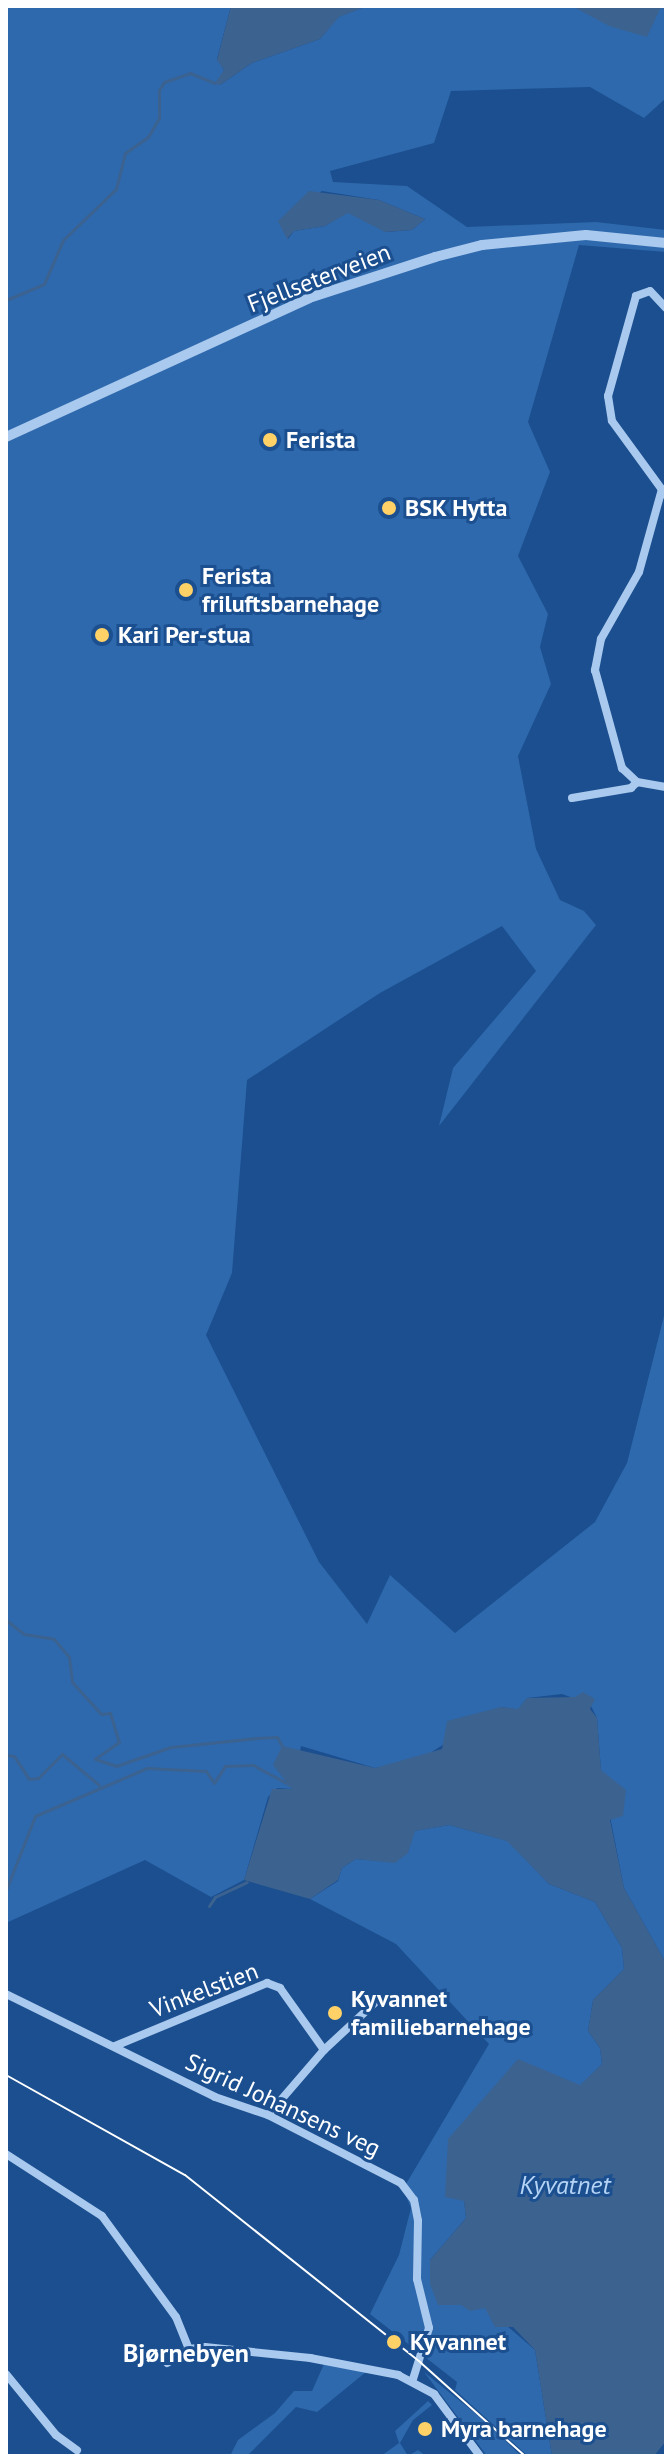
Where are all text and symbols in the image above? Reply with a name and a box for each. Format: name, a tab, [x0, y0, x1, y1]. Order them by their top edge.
street label: Fjellseterveien	[243, 238, 395, 318]
place label: Ferista	[286, 426, 356, 454]
marker: Ferista	[261, 431, 279, 449]
place label: BSK Hytta	[405, 494, 508, 522]
marker: BSK Hytta	[380, 499, 398, 517]
place label: Ferista friluftsbarnehage	[202, 562, 379, 618]
marker: Ferista friluftsbarnehage	[177, 581, 195, 599]
place label: Kari Per-stua	[118, 621, 251, 649]
marker: Kari Per-stua	[93, 626, 111, 644]
street label: Vinkelstien	[146, 1956, 262, 2024]
place label: Kyvannet familiebarnehage	[351, 1985, 531, 2041]
marker: Kyvannet familiebarnehage	[326, 2004, 344, 2022]
street label: Sigrid Johansens veg	[181, 2047, 385, 2163]
water label: Kyvatnet	[519, 2169, 611, 2201]
place label: Kyvannet	[410, 2328, 506, 2356]
marker: Kyvannet	[385, 2333, 403, 2351]
district label: Bjørnebyen	[123, 2337, 249, 2369]
place label: Myra barnehage	[441, 2415, 607, 2443]
marker: Myra barnehage	[416, 2420, 434, 2438]

